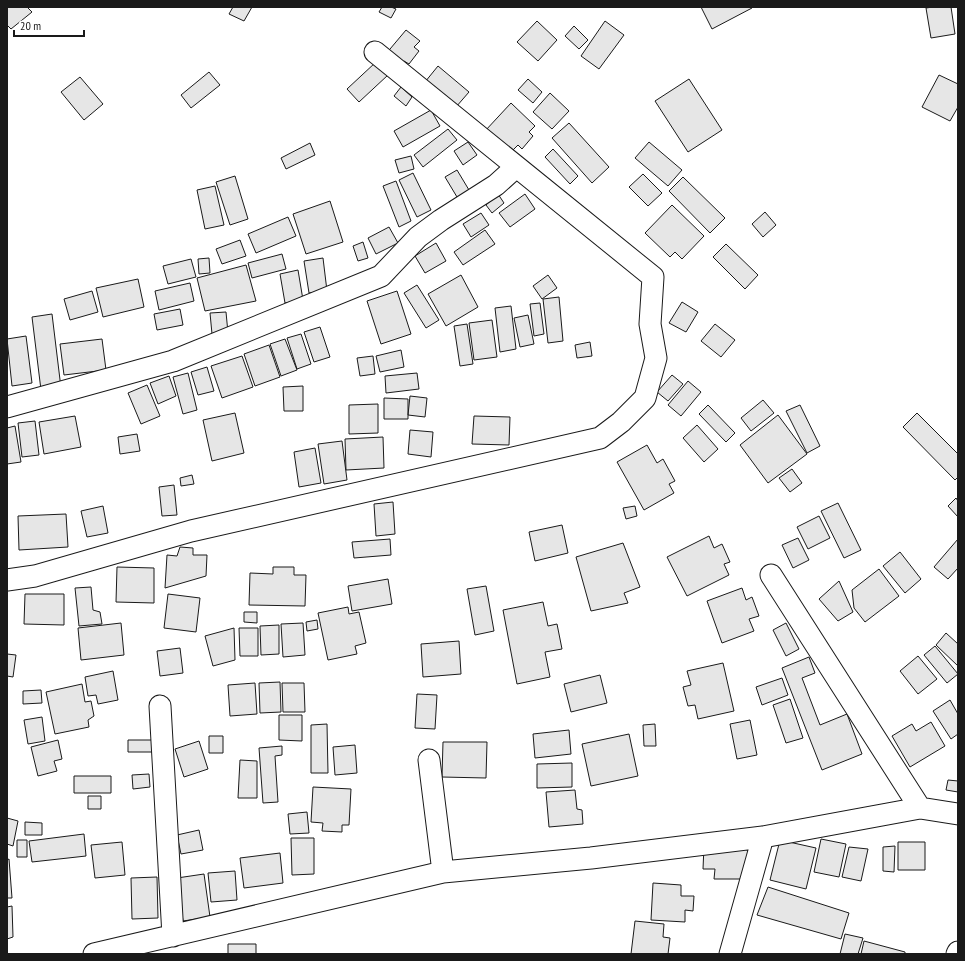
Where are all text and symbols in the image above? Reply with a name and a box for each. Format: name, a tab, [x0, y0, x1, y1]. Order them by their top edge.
scale bar	[14, 12, 84, 38]
text: 20 m	[20, 18, 41, 33]

